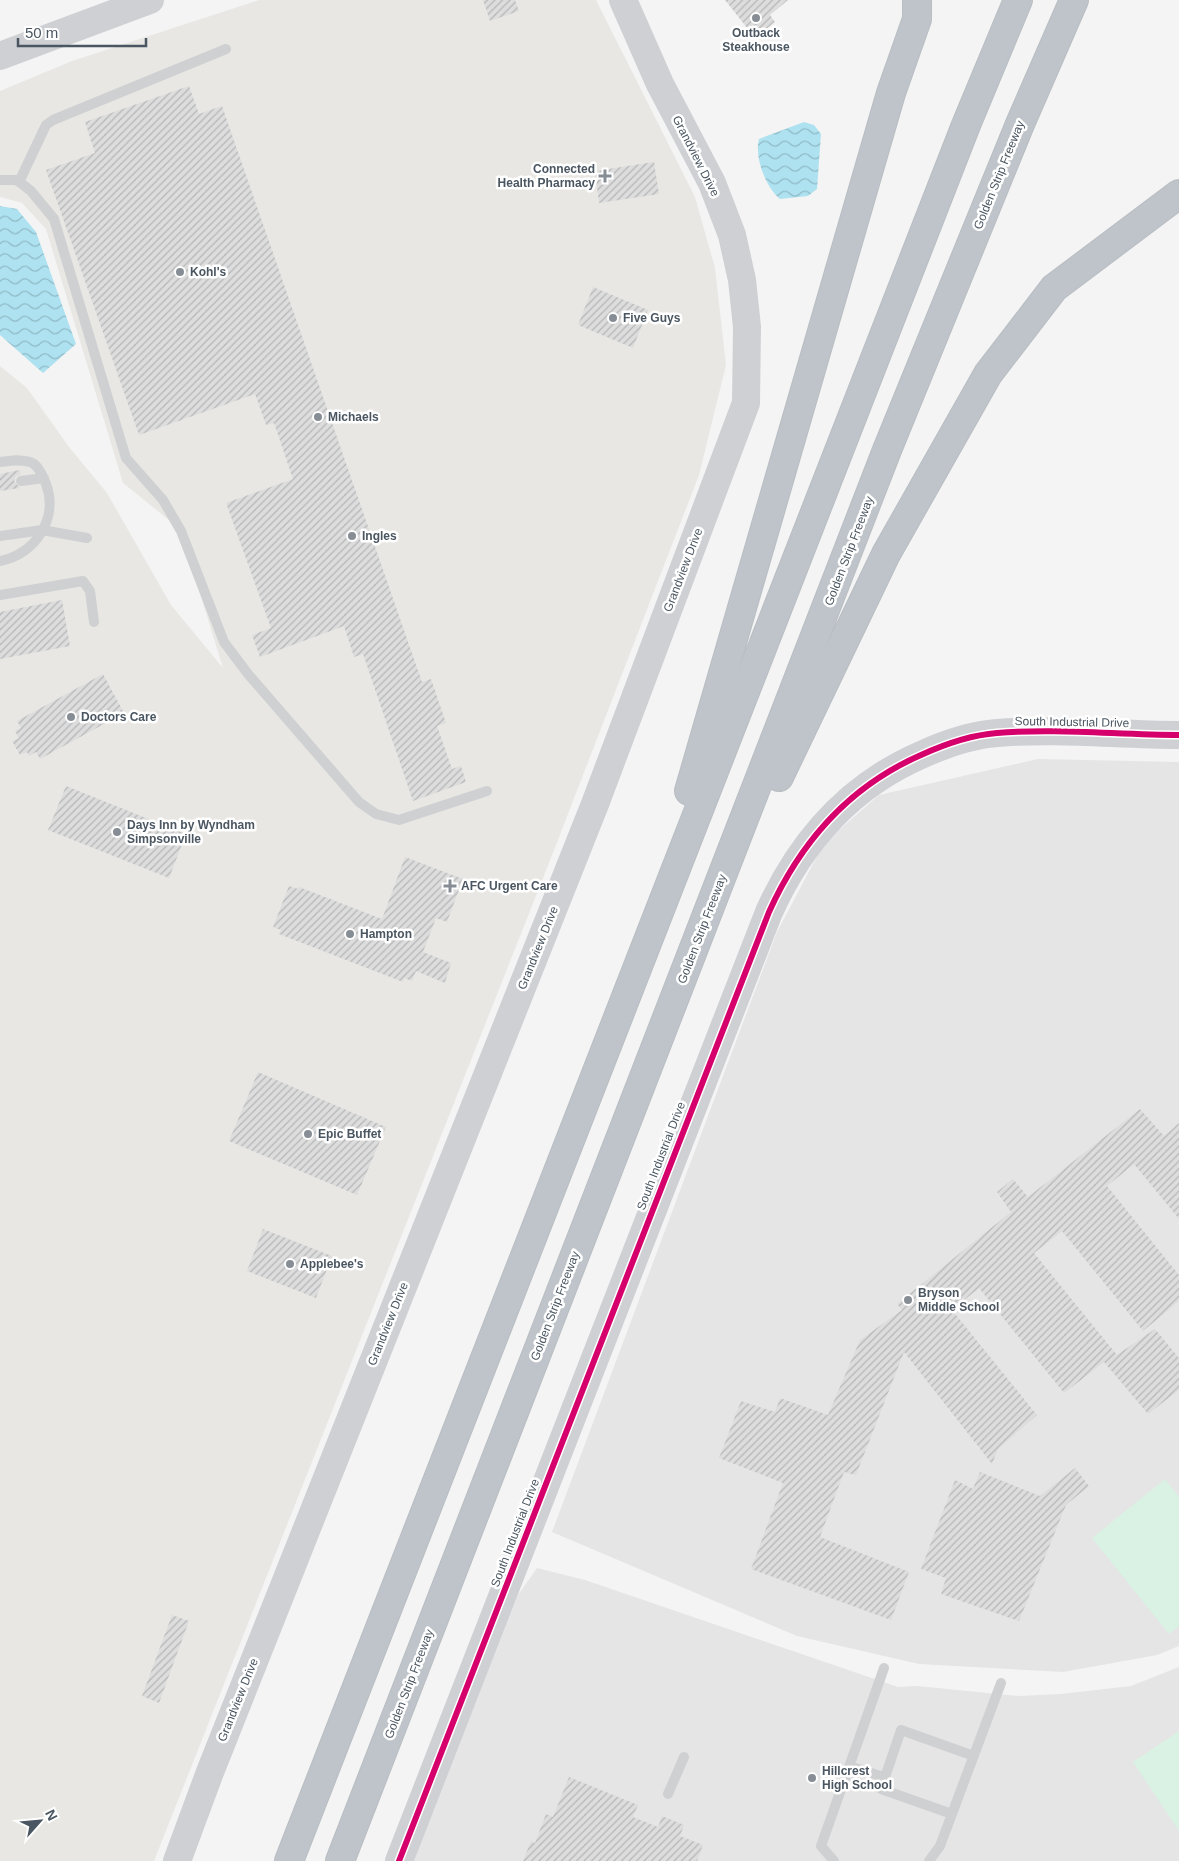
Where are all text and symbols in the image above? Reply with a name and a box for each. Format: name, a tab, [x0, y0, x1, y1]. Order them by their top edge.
marker: Outback Steakhouse	[750, 12, 762, 24]
scale bar	[18, 15, 145, 47]
text: 50 m	[25, 24, 58, 41]
place label: Outback Steakhouse	[722, 26, 790, 54]
street label: Grandview Drive	[670, 113, 723, 199]
street label: Golden Strip Freeway	[971, 119, 1027, 231]
place label: Connected Health Pharmacy	[498, 162, 595, 190]
marker: Connected Health Pharmacy	[599, 170, 611, 182]
place label: Kohl's	[190, 265, 227, 279]
marker: Kohl's	[174, 266, 186, 278]
place label: Five Guys	[623, 311, 681, 325]
marker: Five Guys	[607, 312, 619, 324]
place label: Michaels	[328, 410, 379, 424]
marker: Michaels	[312, 411, 324, 423]
street label: Golden Strip Freeway	[822, 494, 876, 608]
street label: Grandview Drive	[661, 526, 706, 614]
place label: Ingles	[362, 529, 397, 543]
marker: Ingles	[346, 530, 358, 542]
place label: Doctors Care	[81, 710, 157, 724]
marker: Doctors Care	[65, 711, 77, 723]
street label: South Industrial Drive	[1015, 714, 1130, 730]
place label: Days Inn by Wyndham Simpsonville	[127, 818, 255, 846]
marker: Days Inn by Wyndham Simpsonville	[111, 826, 123, 838]
street label: Golden Strip Freeway	[675, 872, 729, 986]
marker: AFC Urgent Care	[443, 879, 457, 893]
place label: AFC Urgent Care	[461, 879, 558, 893]
street label: Grandview Drive	[515, 904, 561, 992]
place label: Hampton	[360, 927, 412, 941]
marker: Hampton	[344, 928, 356, 940]
street label: South Industrial Drive	[634, 1100, 688, 1212]
place label: Epic Buffet	[318, 1127, 381, 1141]
marker: Epic Buffet	[302, 1128, 314, 1140]
street label: Golden Strip Freeway	[528, 1249, 582, 1363]
place label: Applebee's	[300, 1257, 364, 1271]
marker: Applebee's	[284, 1258, 296, 1270]
street label: Grandview Drive	[365, 1280, 411, 1368]
place label: Bryson Middle School	[918, 1286, 999, 1314]
marker: Bryson Middle School	[902, 1294, 914, 1306]
street label: South Industrial Drive	[488, 1477, 542, 1589]
street label: Golden Strip Freeway	[382, 1627, 436, 1741]
street label: Grandview Drive	[215, 1656, 261, 1744]
place label: Hillcrest High School	[822, 1764, 892, 1792]
marker: Hillcrest High School	[806, 1772, 818, 1784]
north arrow	[15, 1796, 65, 1846]
text: N	[42, 1807, 61, 1823]

